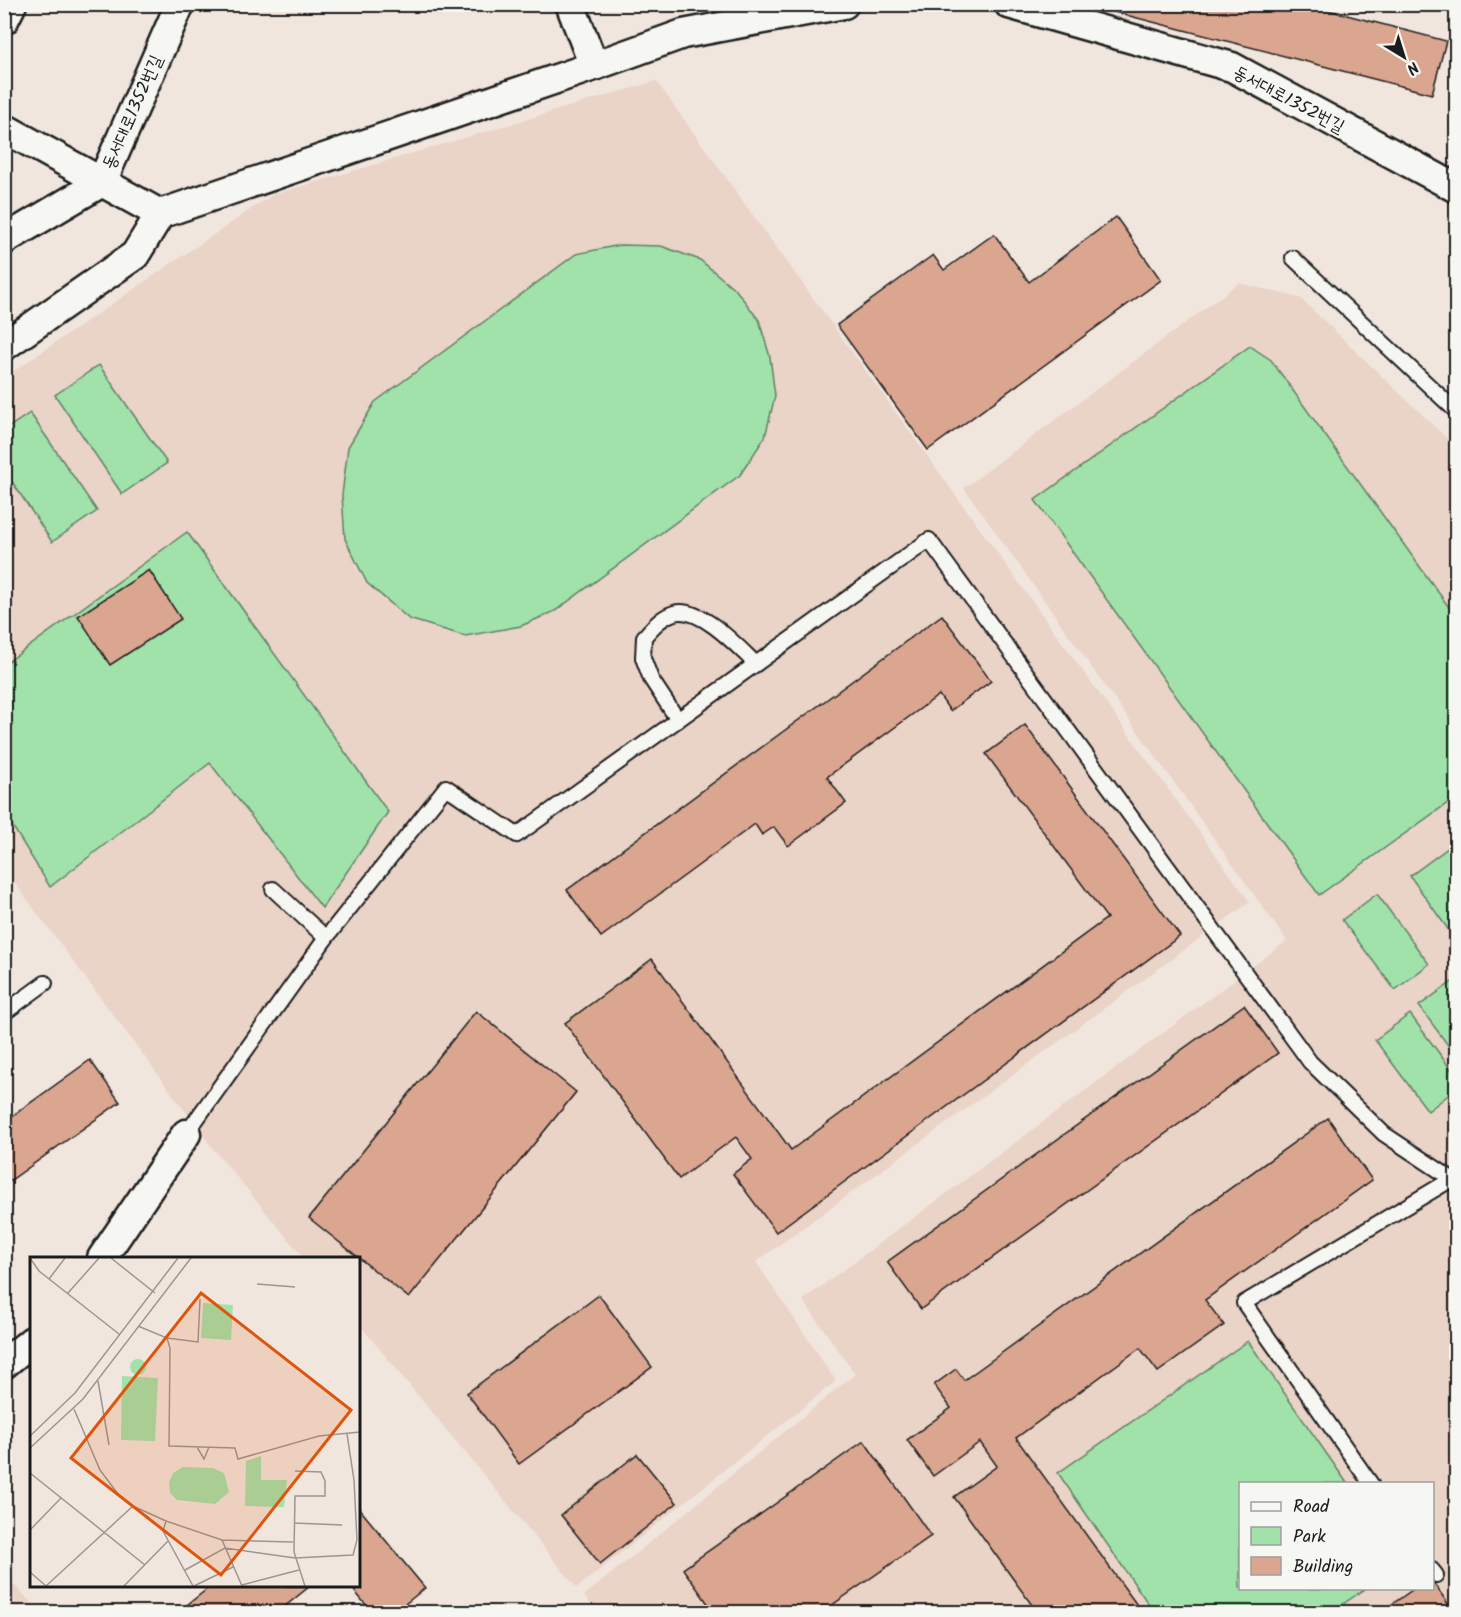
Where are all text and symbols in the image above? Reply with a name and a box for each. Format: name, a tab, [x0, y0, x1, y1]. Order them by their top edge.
north arrow	[1374, 27, 1434, 87]
street label: 동서대로1352번길	[95, 50, 172, 175]
text: N	[1401, 55, 1424, 81]
street label: 동서대로1352번길	[1227, 59, 1350, 142]
inset map	[30, 1257, 360, 1587]
legend	[1239, 1482, 1434, 1590]
text: Road	[1293, 1493, 1330, 1522]
text: Park	[1293, 1523, 1326, 1552]
text: Building	[1293, 1553, 1353, 1582]

